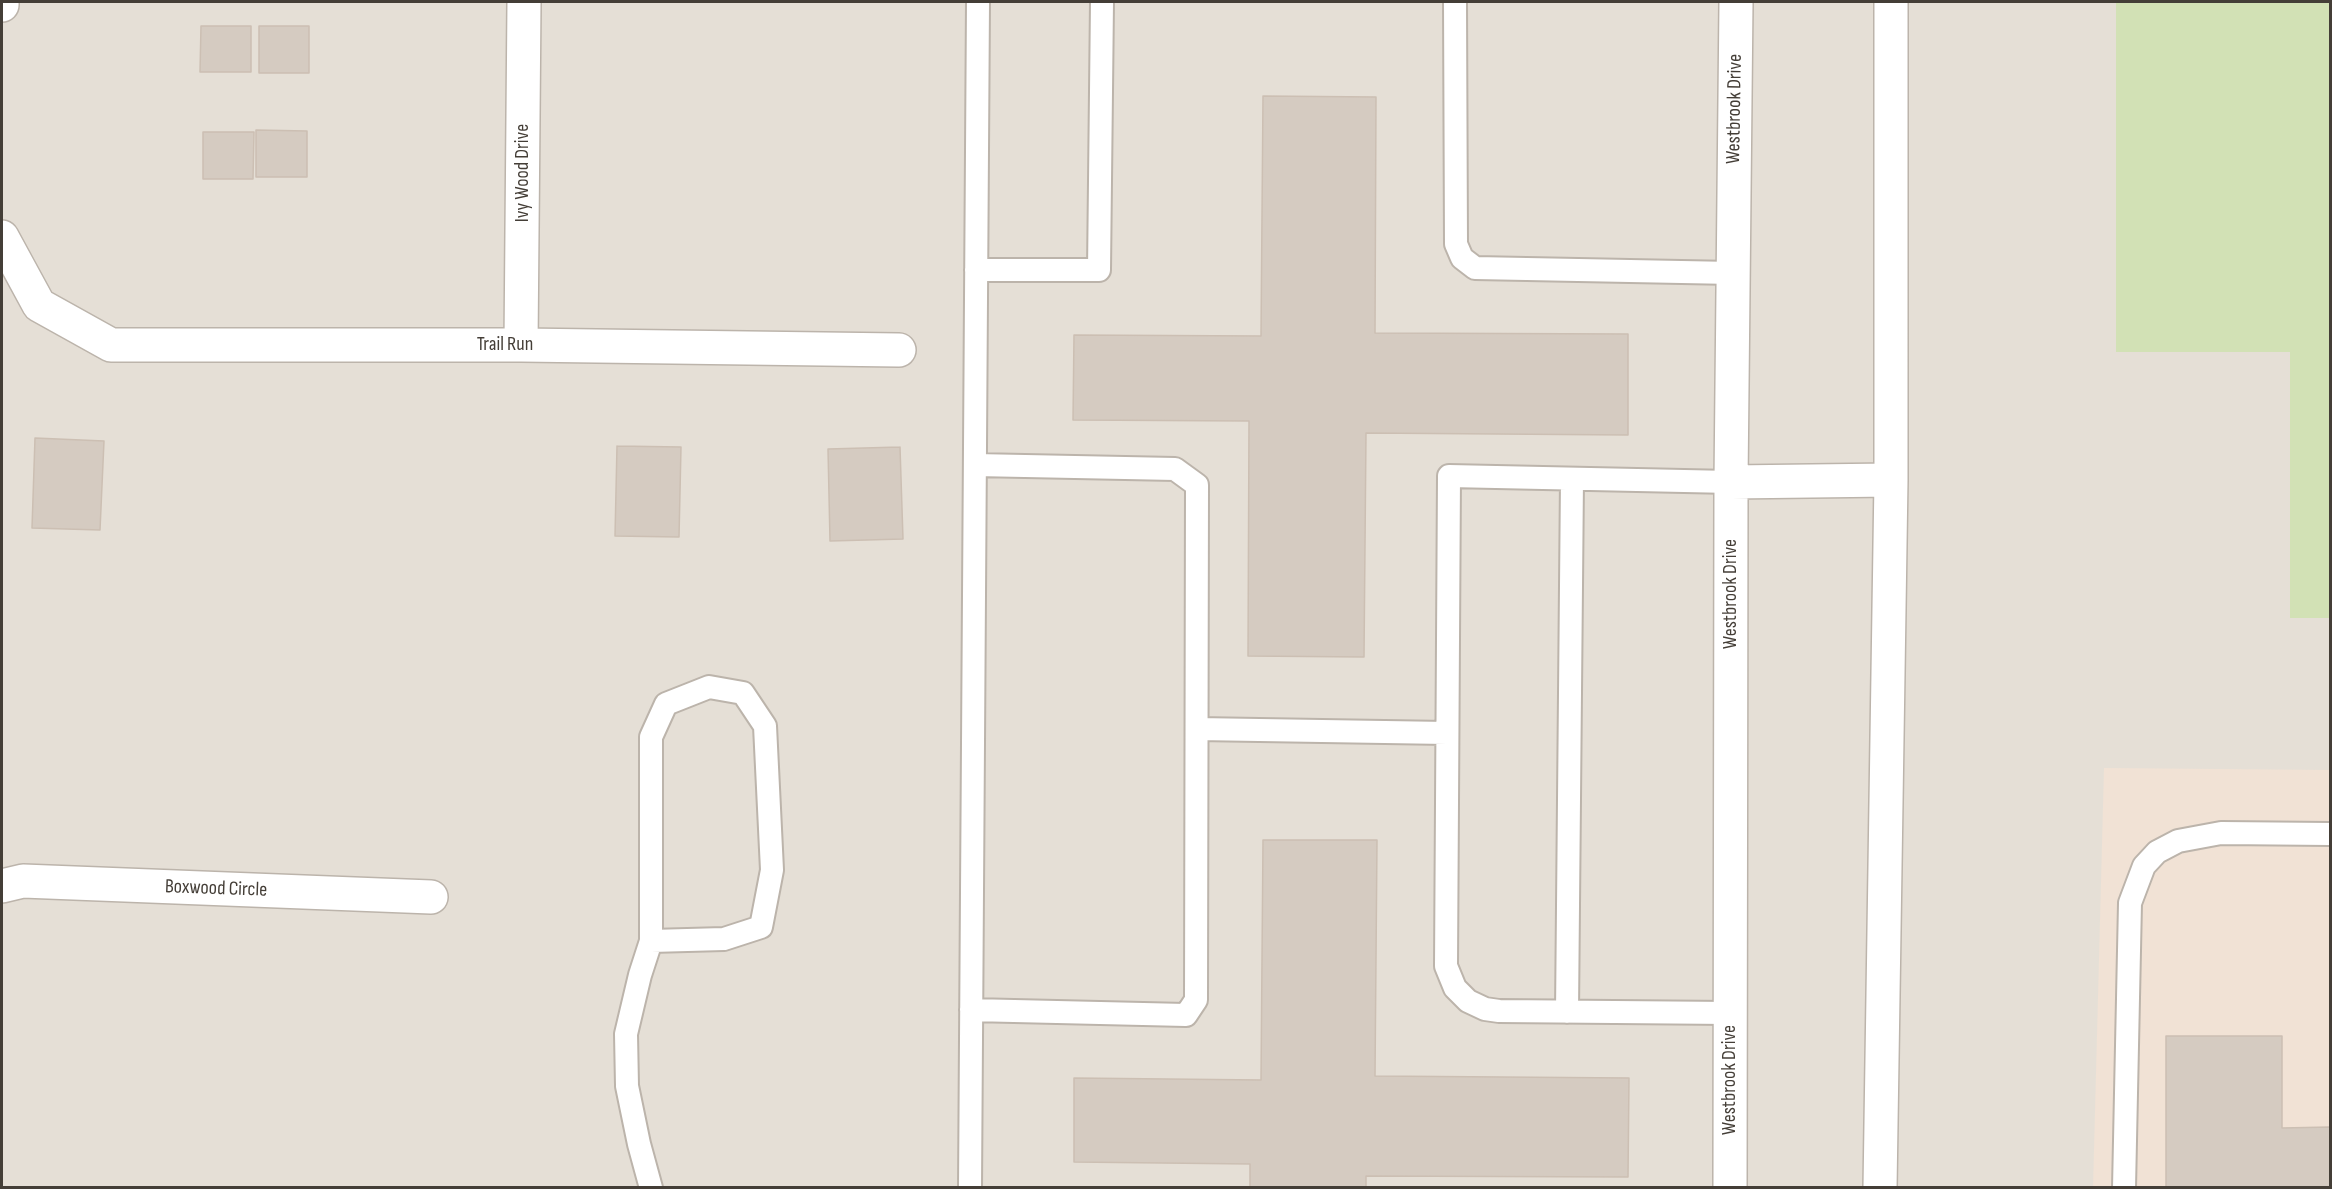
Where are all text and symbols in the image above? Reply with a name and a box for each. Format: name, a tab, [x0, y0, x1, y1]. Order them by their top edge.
street label: Westbrook Drive	[1722, 54, 1748, 164]
street label: Ivy Wood Drive	[511, 124, 535, 222]
street label: Trail Run	[477, 333, 533, 357]
street label: Westbrook Drive	[1719, 539, 1743, 649]
street label: Boxwood Circle	[164, 875, 268, 903]
street label: Westbrook Drive	[1718, 1025, 1742, 1135]

